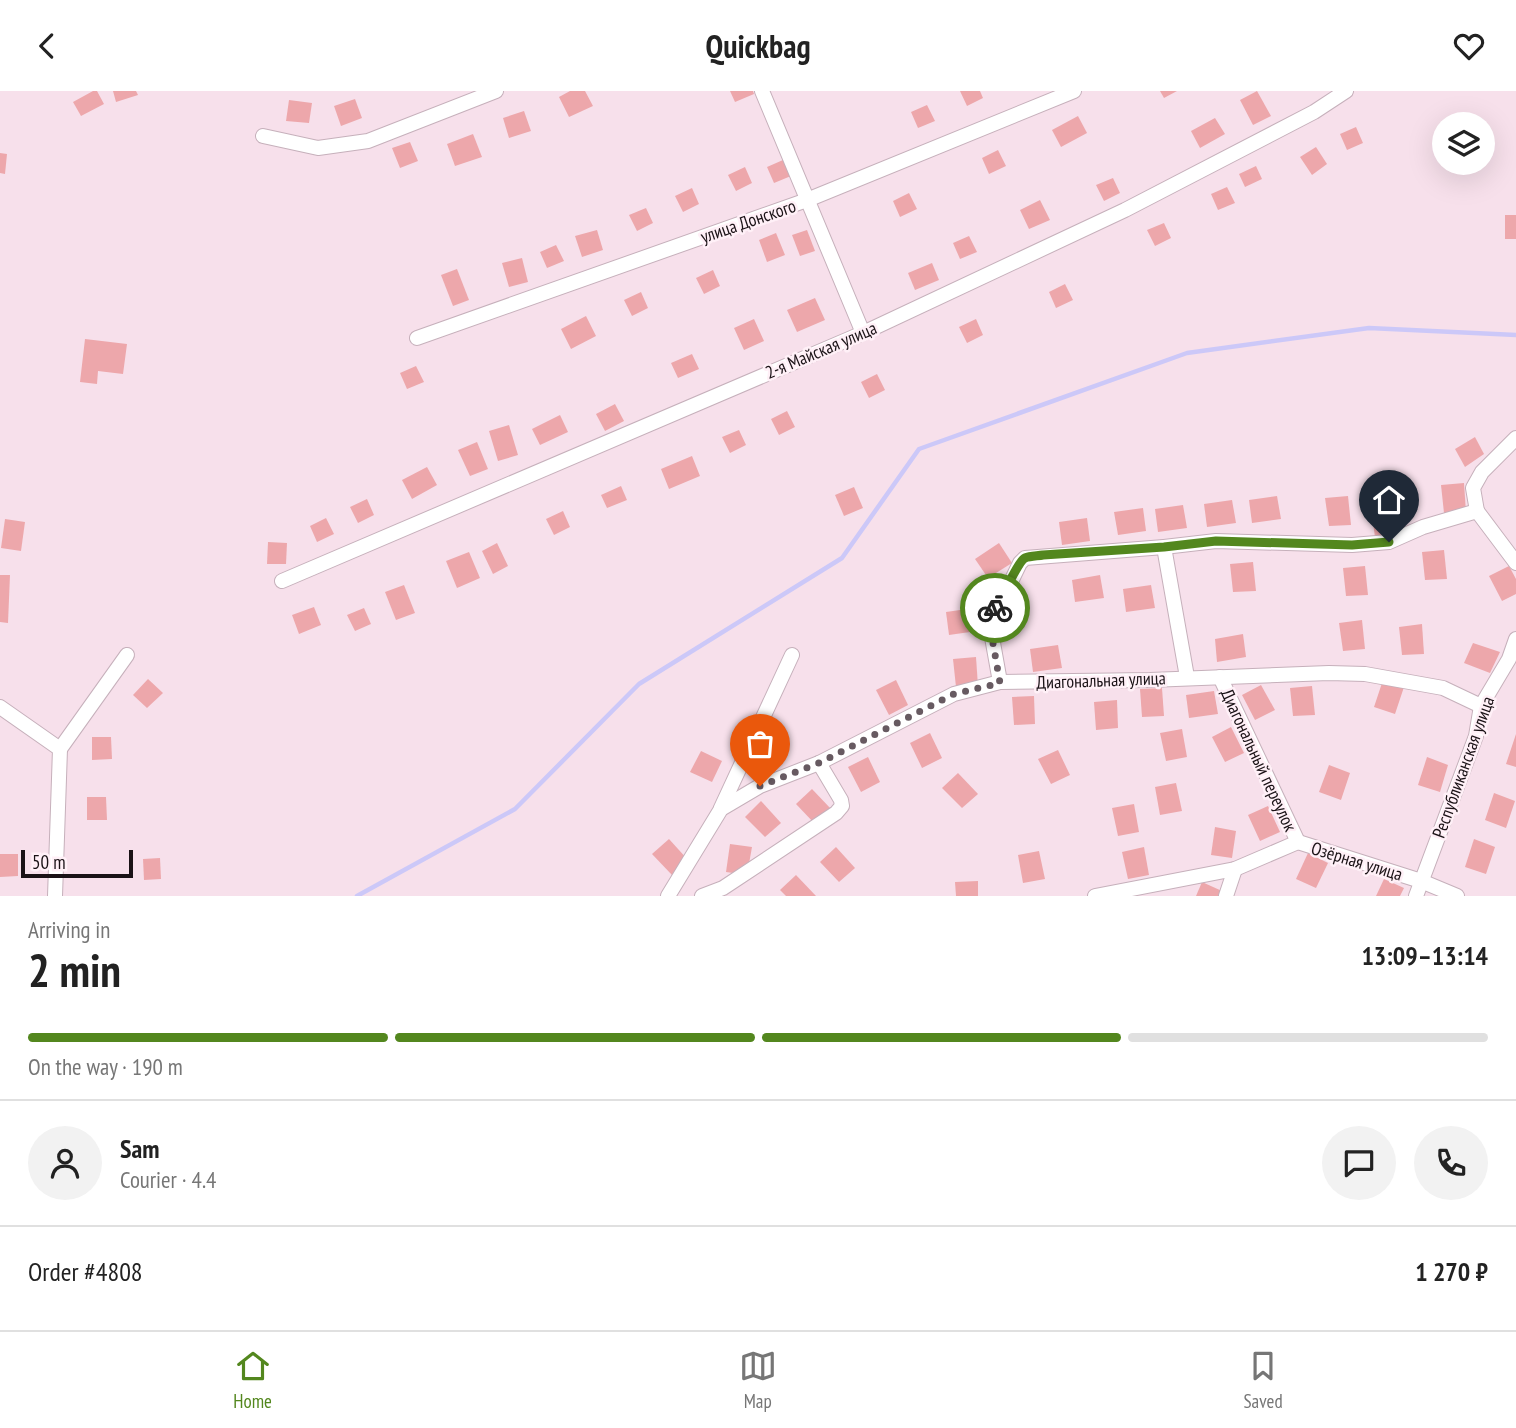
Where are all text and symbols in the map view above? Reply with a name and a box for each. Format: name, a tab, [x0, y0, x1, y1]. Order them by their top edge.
text: Quickbag	[705, 25, 811, 67]
icon: back	[28, 27, 66, 65]
icon: heart	[1450, 27, 1488, 65]
map controls	[1432, 112, 1495, 175]
button: layers	[1432, 112, 1495, 175]
street label: улица Донского	[697, 194, 799, 248]
street label: 2-я Майская улица	[762, 316, 880, 384]
pin	[1359, 470, 1419, 542]
icon: home	[1370, 481, 1408, 519]
courier	[960, 573, 1030, 643]
icon: bike	[976, 589, 1014, 627]
street label: Диагональная улица	[1036, 666, 1166, 694]
street label: Диагональный переулок	[1216, 685, 1302, 835]
street label: Республиканская улица	[1427, 693, 1499, 841]
pin	[730, 714, 790, 786]
icon: bag	[741, 725, 779, 763]
street label: Озёрная улица	[1309, 836, 1405, 886]
scale bar	[21, 847, 133, 879]
text: 50 m	[32, 850, 66, 874]
text: Arriving in	[28, 915, 110, 944]
text: 13:09–13:14	[1361, 939, 1488, 972]
text: 2 min	[28, 940, 121, 1000]
text: On the way · 190 m	[28, 1052, 183, 1081]
button: person	[28, 1126, 102, 1200]
button: chat	[1322, 1126, 1396, 1200]
button: phone	[1414, 1126, 1488, 1200]
text: Sam	[120, 1132, 159, 1165]
text: Courier · 4.4	[120, 1165, 216, 1194]
text: Order #4808	[28, 1255, 143, 1288]
text: 1 270 ₽	[1415, 1255, 1488, 1288]
tab: Home	[233, 1347, 272, 1413]
tab: Map	[739, 1347, 777, 1413]
tab: Saved	[1243, 1347, 1283, 1413]

